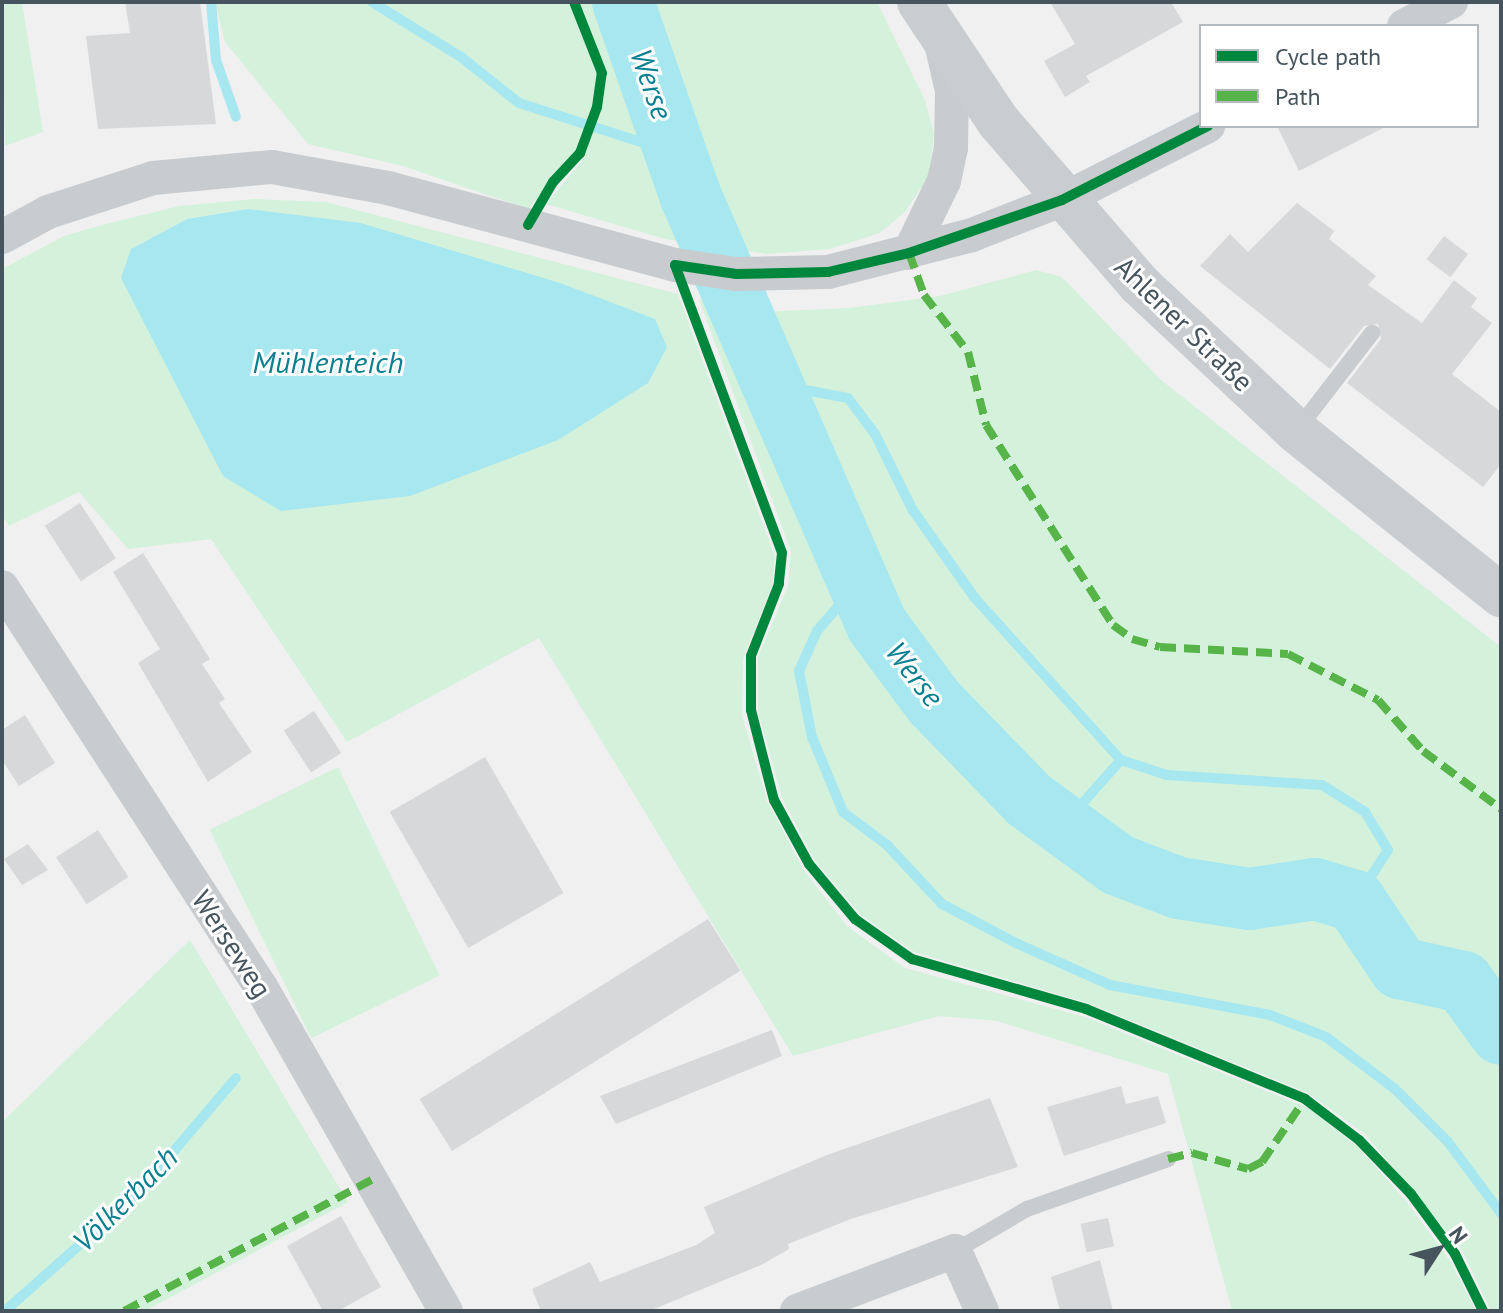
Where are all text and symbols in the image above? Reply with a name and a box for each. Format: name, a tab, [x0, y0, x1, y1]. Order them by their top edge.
legend	[1199, 24, 1479, 128]
text: Cycle path	[1275, 41, 1381, 72]
water label: Werse	[623, 44, 681, 124]
text: Path	[1275, 81, 1321, 112]
street label: Ahlener Straße	[1108, 250, 1260, 398]
water label: Mühlenteich	[253, 344, 403, 380]
water label: Werse	[879, 634, 951, 714]
street label: Werseweg	[185, 884, 279, 1004]
water label: Völkerbach	[65, 1139, 185, 1259]
north arrow	[1399, 1209, 1479, 1289]
text: N	[1443, 1221, 1474, 1249]

